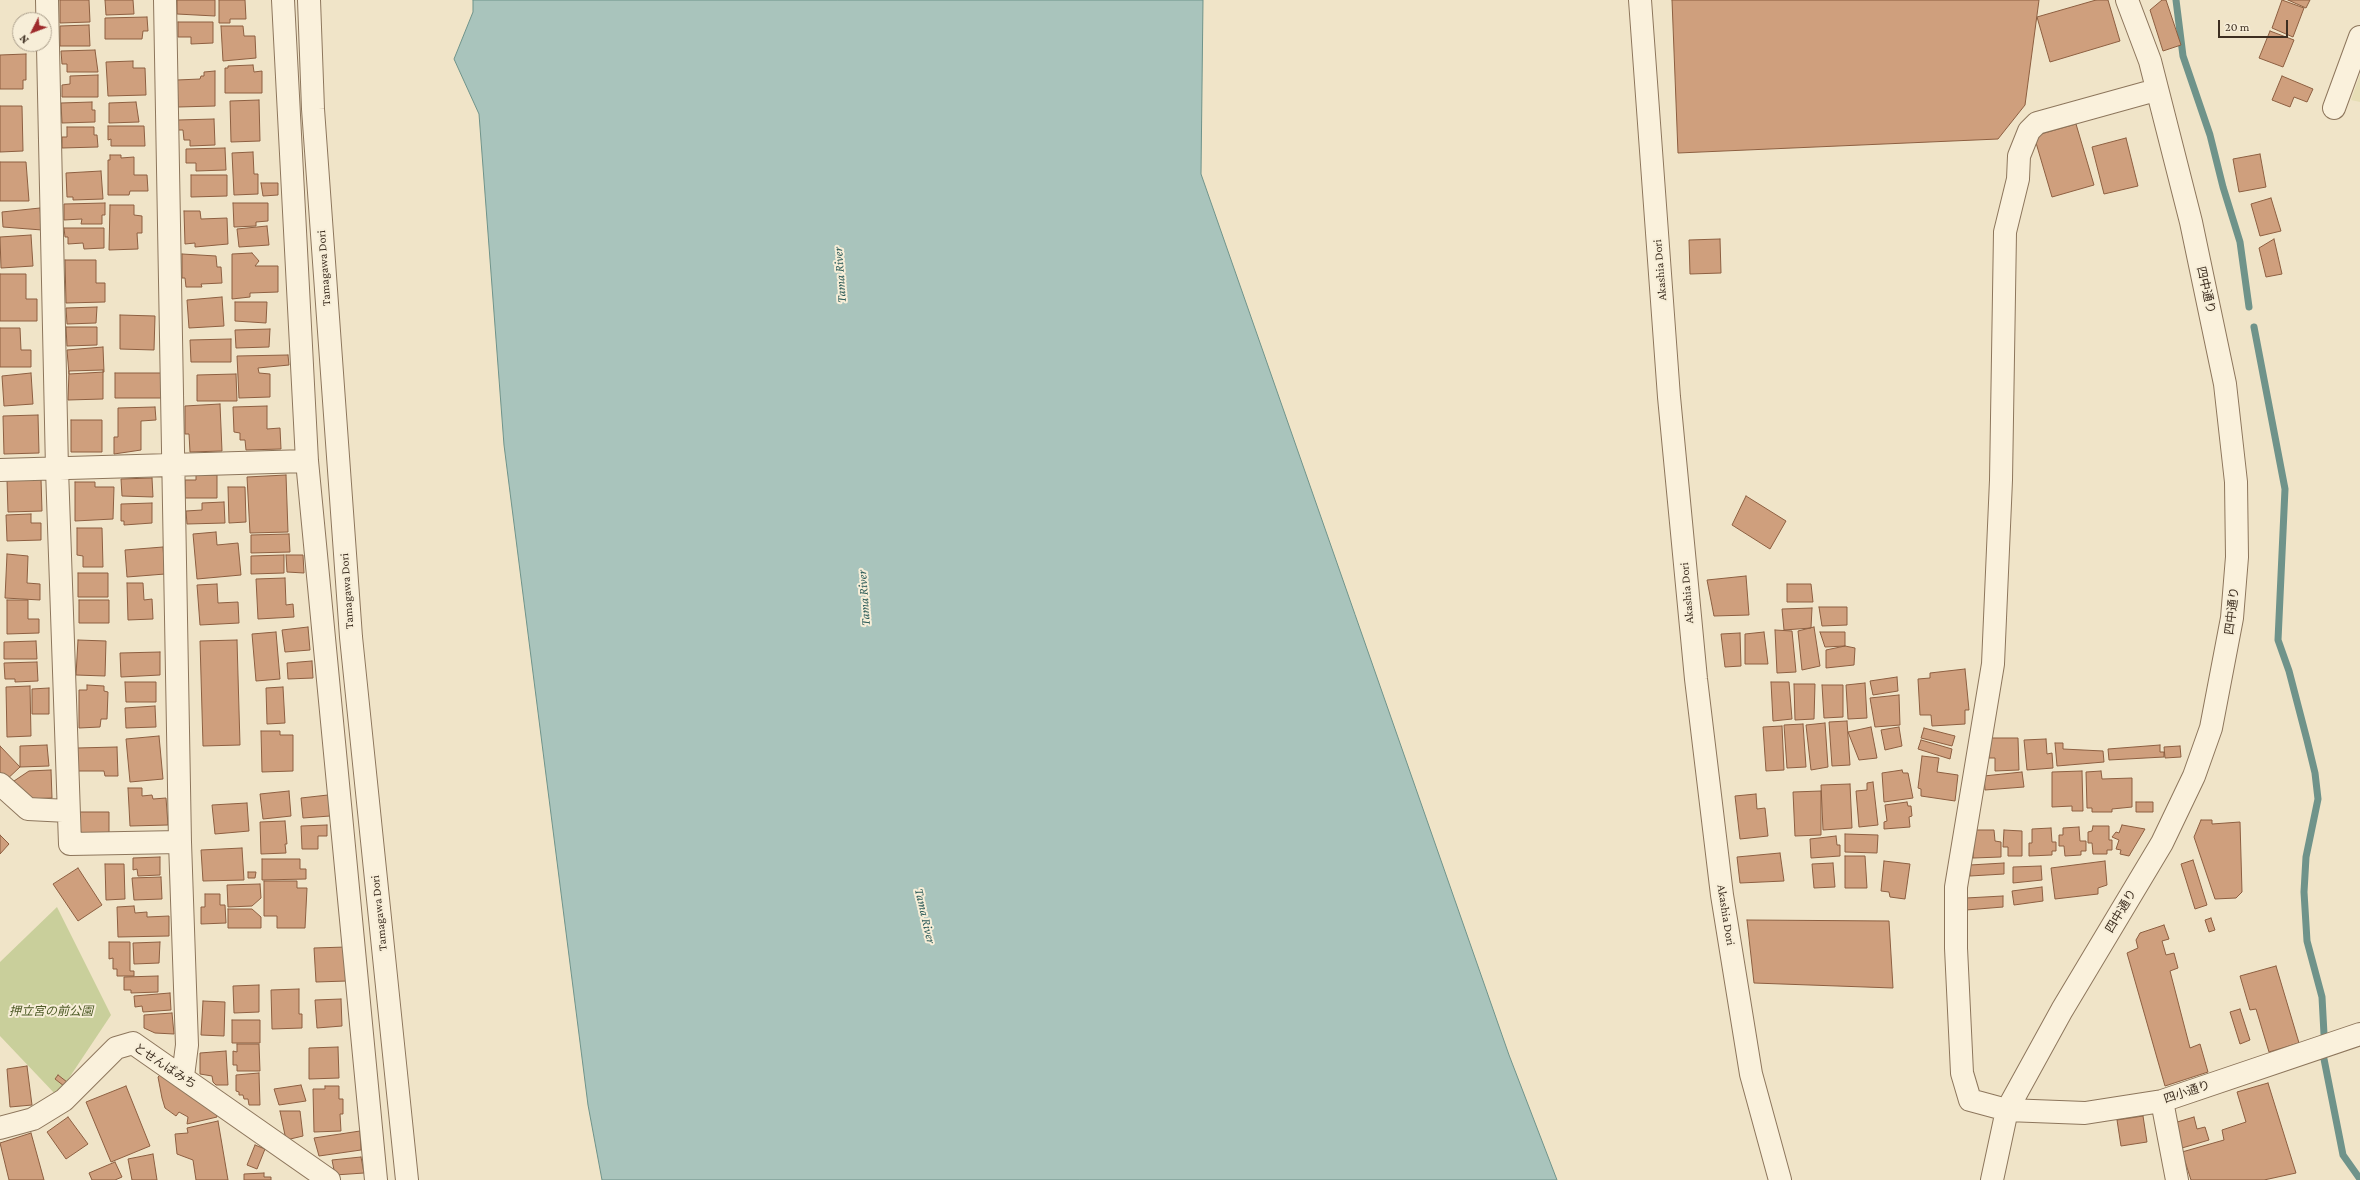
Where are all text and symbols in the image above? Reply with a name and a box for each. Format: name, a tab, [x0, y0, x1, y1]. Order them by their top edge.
north arrow	[12, 12, 52, 52]
scale bar	[2220, 12, 2290, 38]
text: 20 m	[2225, 20, 2249, 34]
text: N	[17, 33, 31, 46]
street label: Tamagawa Dori	[314, 230, 334, 306]
street label: Akashia Dori	[1650, 239, 1670, 301]
water label: Tama River	[830, 246, 850, 304]
street label: 四中通り	[2194, 265, 2218, 315]
street label: Tamagawa Dori	[337, 553, 357, 629]
street label: Akashia Dori	[1677, 562, 1697, 624]
water label: Tama River	[854, 569, 874, 627]
street label: 四中通り	[2222, 586, 2242, 636]
street label: Tamagawa Dori	[368, 874, 390, 952]
street label: Akashia Dori	[1714, 884, 1738, 946]
water label: Tama River	[911, 887, 939, 945]
street label: 四中通り	[2102, 887, 2140, 935]
park label: 押立宮の前公園	[9, 1004, 93, 1018]
street label: とせんばみち	[131, 1040, 199, 1092]
street label: 四小通り	[2162, 1078, 2212, 1106]

